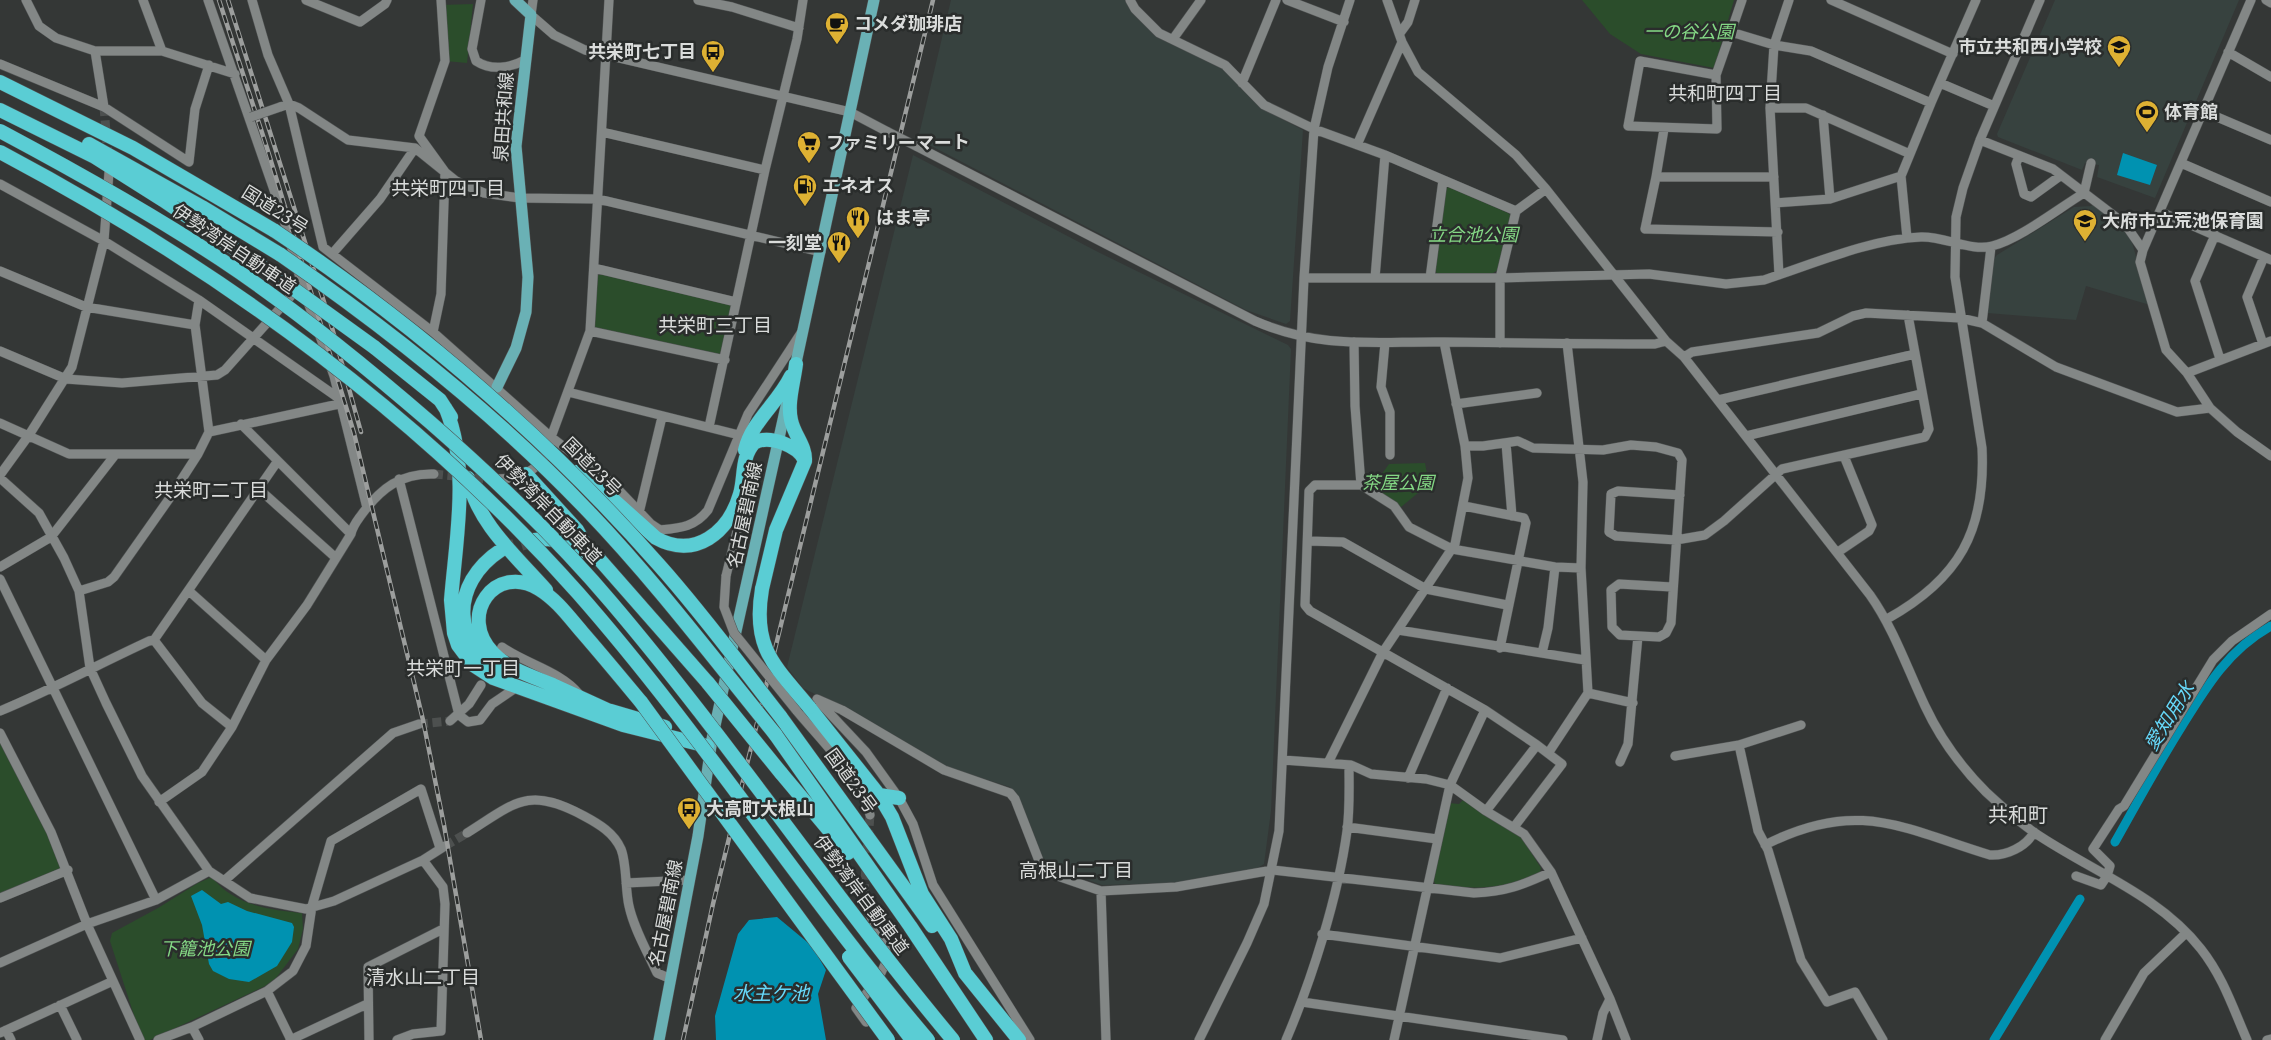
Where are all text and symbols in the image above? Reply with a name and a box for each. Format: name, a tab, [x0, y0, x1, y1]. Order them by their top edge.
cafe icon: コメダ珈琲店	[824, 11, 850, 45]
place label: コメダ珈琲店	[854, 11, 962, 35]
park label: 一の谷公園	[1644, 19, 1737, 43]
place label: 市立共和西小学校	[1958, 34, 2102, 58]
school or university icon: 市立共和西小学校	[2106, 34, 2132, 68]
place label: 共栄町七丁目	[588, 39, 696, 63]
bus stop icon: 共栄町七丁目	[700, 39, 726, 73]
street label: 泉田共和線	[488, 71, 518, 163]
district label: 共和町四丁目	[1668, 80, 1782, 106]
sports icon: 体育館	[2134, 99, 2160, 133]
place label: 体育館	[2164, 99, 2218, 123]
supermarket icon: ファミリーマート	[796, 130, 822, 164]
place label: ファミリーマート	[826, 130, 970, 154]
fuel station icon: エネオス	[792, 173, 818, 207]
place label: エネオス	[822, 173, 894, 197]
district label: 共栄町四丁目	[391, 175, 505, 201]
street label: 国道23号	[238, 179, 313, 239]
street label: 伊勢湾岸自動車道	[168, 198, 301, 298]
restaurant icon: はま亭	[845, 205, 871, 239]
place label: はま亭	[876, 205, 930, 229]
school or university icon: 大府市立荒池保育園	[2072, 208, 2098, 242]
place label: 大府市立荒池保育園	[2102, 208, 2264, 232]
park label: 立合池公園	[1428, 222, 1521, 246]
place label: 一刻堂	[768, 230, 822, 254]
restaurant icon: 一刻堂	[826, 230, 852, 264]
district label: 共栄町三丁目	[658, 312, 772, 338]
street label: 国道23号	[558, 432, 627, 501]
street label: 伊勢湾岸自動車道	[490, 448, 607, 568]
street label: 名古屋碧南線	[721, 459, 767, 570]
park label: 茶屋公園	[1362, 470, 1437, 494]
district label: 共栄町二丁目	[154, 477, 268, 503]
district label: 共栄町一丁目	[406, 655, 520, 681]
water label: 愛知用水	[2138, 675, 2201, 755]
street label: 国道23号	[820, 743, 883, 817]
bus stop icon: 大高町大根山	[676, 796, 702, 830]
place label: 大高町大根山	[706, 796, 814, 820]
district label: 共和町	[1988, 801, 2048, 828]
street label: 伊勢湾岸自動車道	[809, 830, 915, 959]
district label: 高根山二丁目	[1019, 857, 1133, 883]
street label: 名古屋碧南線	[643, 858, 687, 968]
park label: 下籠池公園	[160, 936, 253, 960]
district label: 清水山二丁目	[366, 964, 480, 990]
water label: 水主ケ池	[733, 980, 811, 1006]

